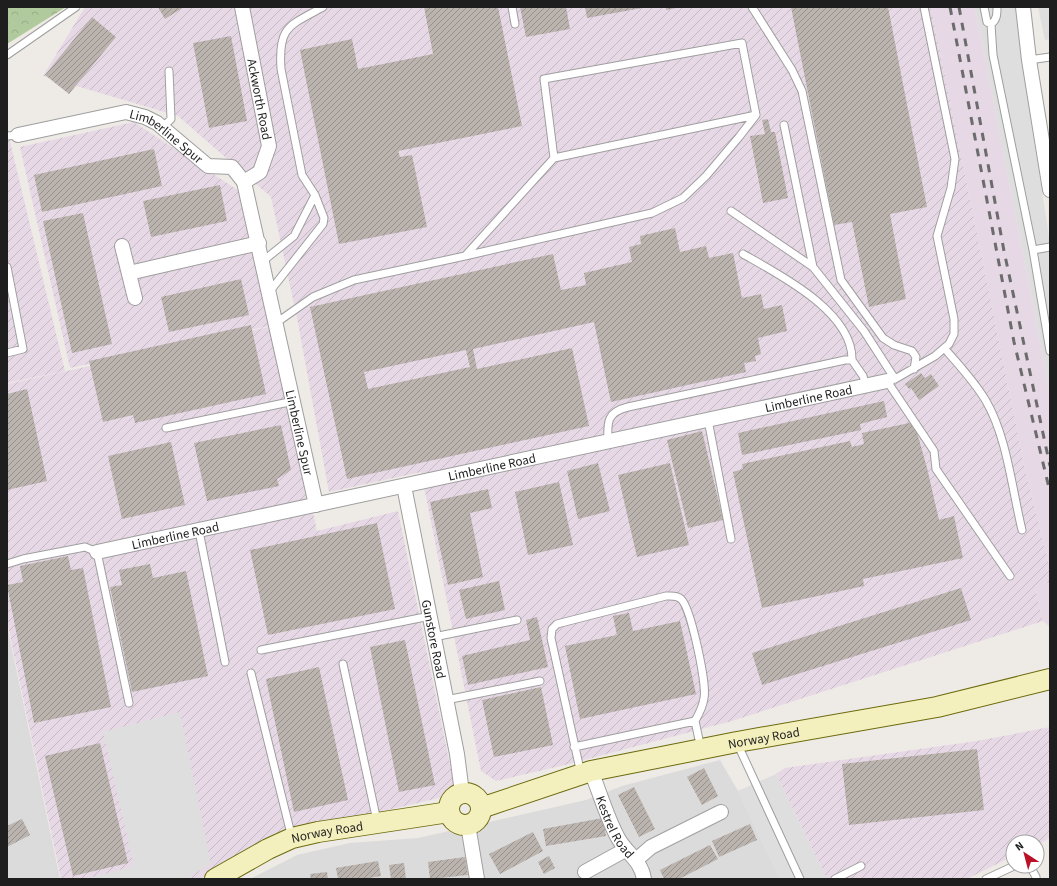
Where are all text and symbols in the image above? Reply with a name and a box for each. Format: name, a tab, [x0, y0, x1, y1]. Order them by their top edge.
street label: Ackworth Road	[242, 57, 276, 142]
street label: Limberline Spur	[127, 105, 207, 168]
street label: Limberline Road	[763, 381, 854, 417]
street label: Limberline Spur	[281, 388, 317, 478]
street label: Limberline Road	[447, 449, 538, 486]
street label: Limberline Road	[130, 518, 221, 554]
street label: Gunstore Road	[417, 598, 450, 680]
street label: Norway Road	[726, 723, 801, 754]
street label: Kestrel Road	[591, 793, 638, 863]
street label: Norway Road	[290, 817, 364, 848]
north arrow	[1005, 834, 1045, 874]
text: N	[1012, 838, 1027, 855]

